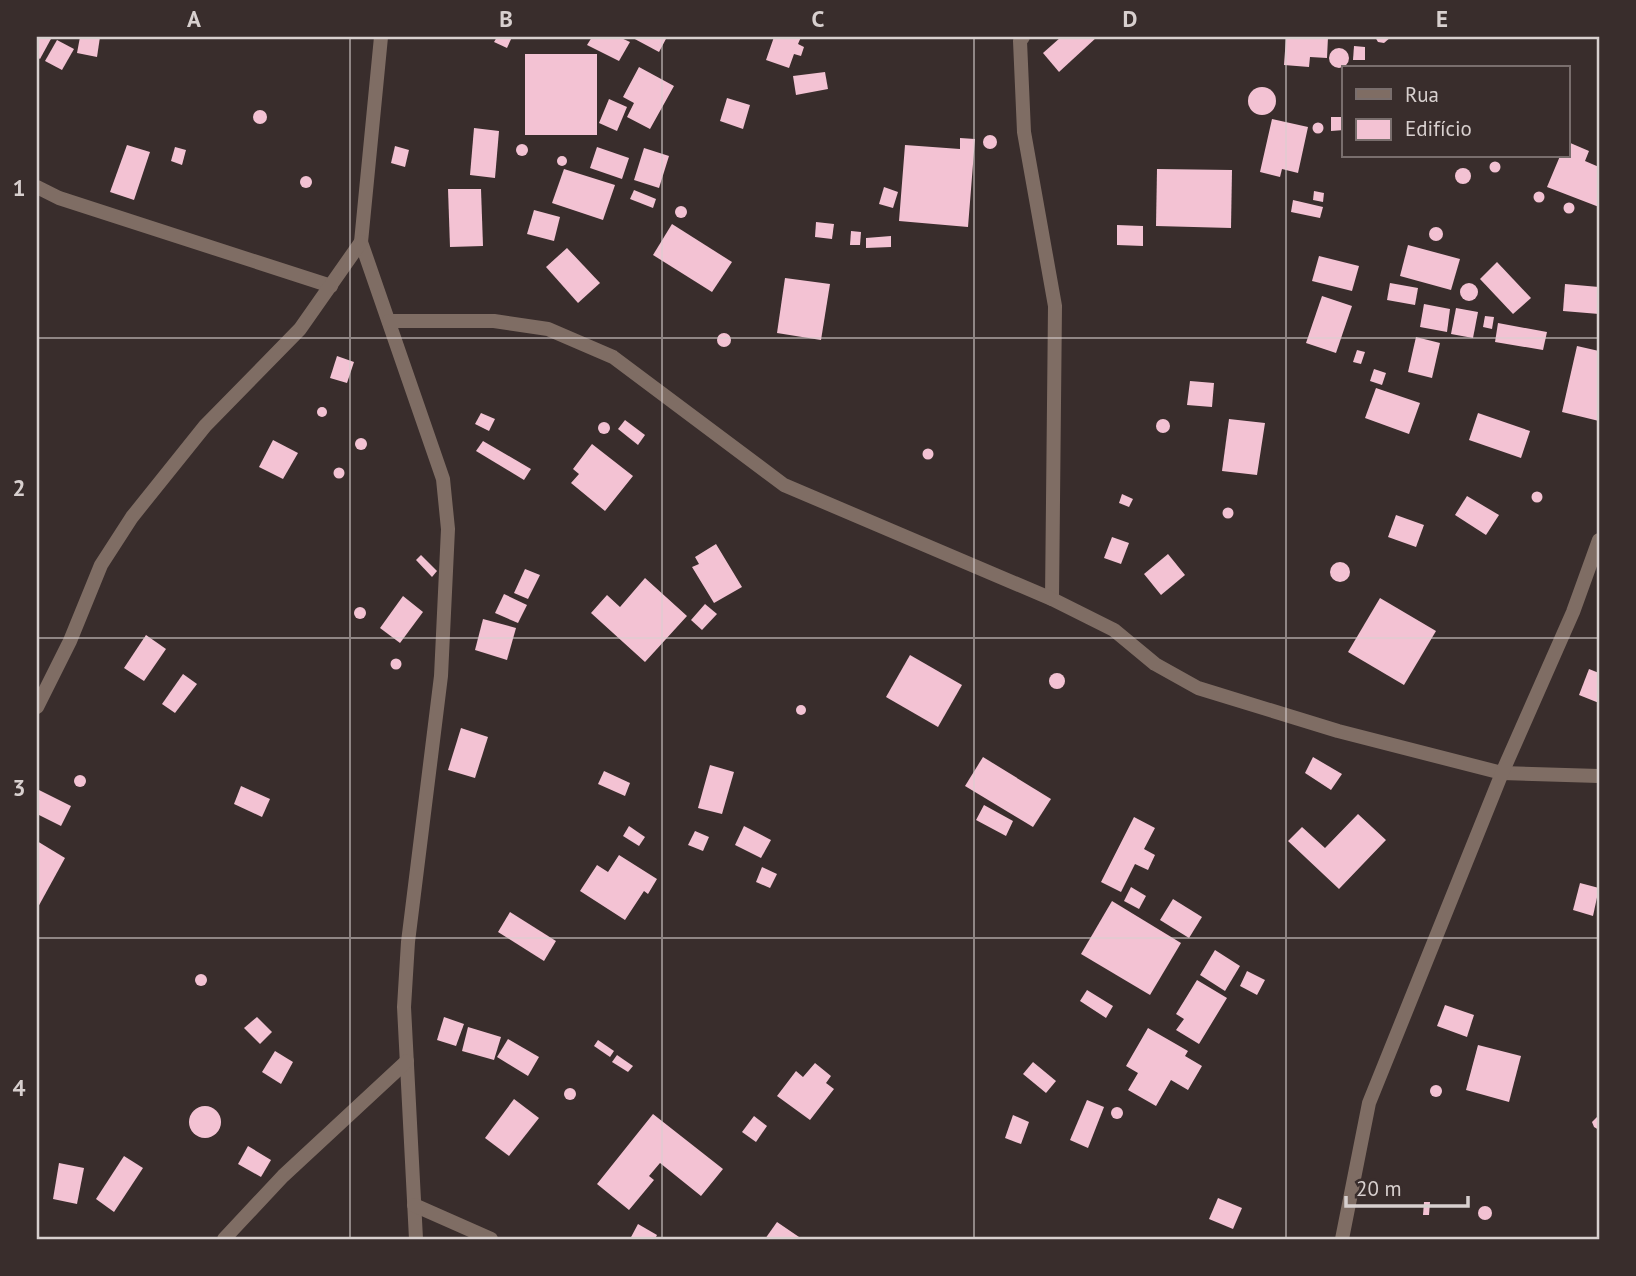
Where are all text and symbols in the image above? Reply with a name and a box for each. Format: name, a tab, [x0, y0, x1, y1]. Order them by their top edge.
text: A	[187, 4, 201, 33]
text: B	[499, 4, 513, 33]
text: C	[812, 4, 825, 33]
text: D	[1123, 4, 1137, 33]
text: E	[1436, 4, 1448, 33]
legend	[1342, 66, 1570, 158]
text: Rua	[1405, 81, 1439, 108]
text: Edifício	[1405, 115, 1472, 142]
text: 1	[12, 173, 26, 202]
text: 2	[12, 473, 26, 502]
text: 3	[12, 773, 26, 802]
text: 4	[12, 1073, 26, 1102]
scale bar	[1346, 1164, 1468, 1208]
text: 20 m	[1356, 1175, 1402, 1202]

